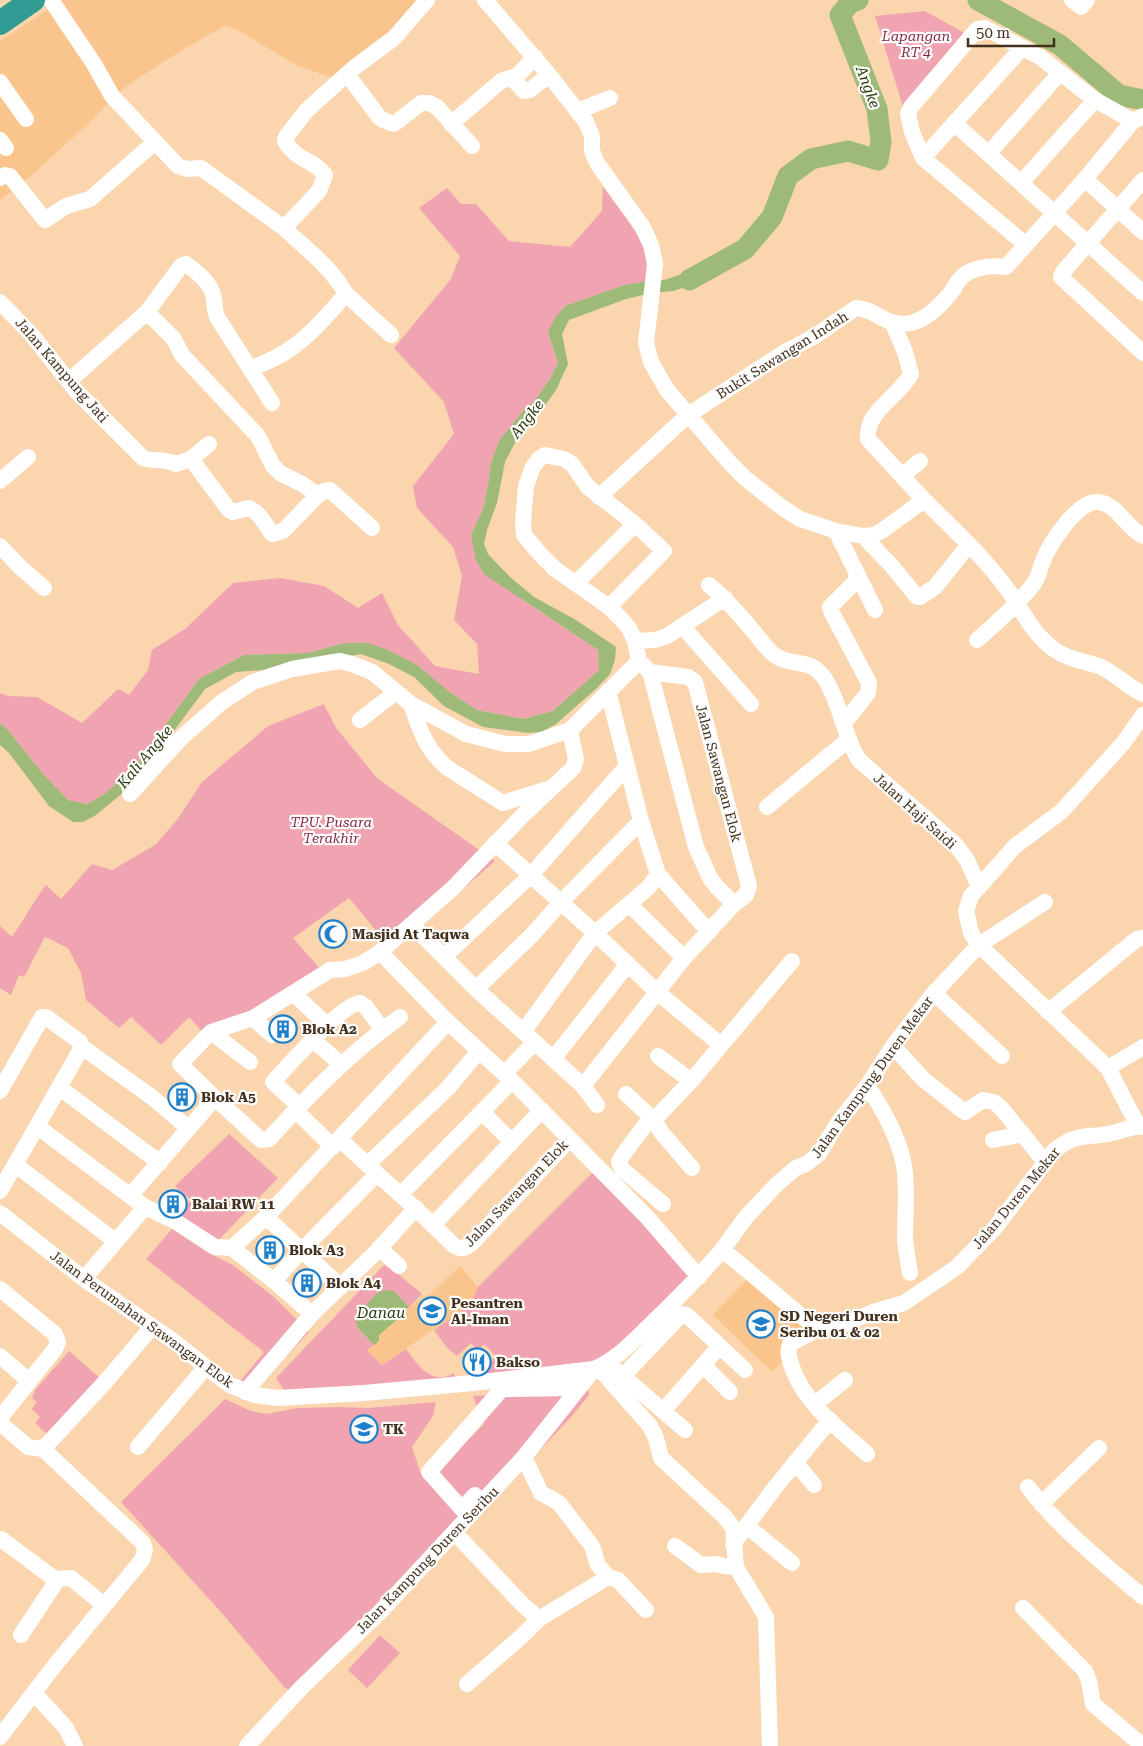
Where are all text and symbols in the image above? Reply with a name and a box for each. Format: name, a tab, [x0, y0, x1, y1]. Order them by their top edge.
scale bar	[968, 15, 1054, 47]
text: 50 m	[976, 24, 1011, 42]
park label: Lapangan RT 4	[881, 28, 950, 60]
water label: Angke	[852, 62, 884, 111]
street label: Bukit Sawangan Indah	[713, 308, 851, 402]
street label: Jalan Kampung Jati	[12, 315, 112, 426]
water label: Angke	[506, 396, 548, 443]
street label: Jalan Sawangan Elok	[693, 702, 745, 844]
water label: Kali Angke	[113, 722, 177, 793]
street label: Jalan Haji Saidi	[871, 770, 960, 852]
park label: TPU. Pusara Terakhir	[290, 814, 372, 846]
mosque icon: Masjid At Taqwa	[318, 919, 348, 949]
place label: Masjid At Taqwa	[352, 926, 470, 942]
street label: Jalan Kampung Duren Mekar	[808, 993, 936, 1161]
building icon: Blok A2	[268, 1014, 298, 1044]
place label: Blok A2	[302, 1021, 357, 1037]
building icon: Blok A5	[167, 1082, 197, 1112]
place label: Blok A5	[201, 1089, 256, 1105]
street label: Jalan Sawangan Elok	[461, 1136, 571, 1250]
street label: Jalan Duren Mekar	[969, 1144, 1063, 1252]
building icon: Balai RW 11	[158, 1189, 188, 1219]
place label: Balai RW 11	[192, 1196, 275, 1212]
building icon: Blok A3	[255, 1235, 285, 1265]
place label: Blok A3	[289, 1242, 344, 1258]
street label: Jalan Perumahan Sawangan Elok	[47, 1247, 237, 1391]
building icon: Blok A4	[292, 1268, 322, 1298]
place label: Blok A4	[326, 1275, 381, 1291]
place label: Pesantren Al-Iman	[451, 1295, 524, 1327]
school or university icon: Pesantren Al-Iman	[417, 1296, 447, 1326]
water label: Danau	[356, 1304, 405, 1322]
place label: SD Negeri Duren Seribu 01 & 02	[780, 1308, 898, 1340]
school or university icon: SD Negeri Duren Seribu 01 & 02	[746, 1309, 776, 1339]
restaurant icon: Bakso	[462, 1347, 492, 1377]
place label: Bakso	[496, 1354, 540, 1370]
school or university icon: TK	[349, 1414, 379, 1444]
place label: TK	[383, 1421, 404, 1437]
street label: Jalan Kampung Duren Seribu	[352, 1483, 502, 1637]

